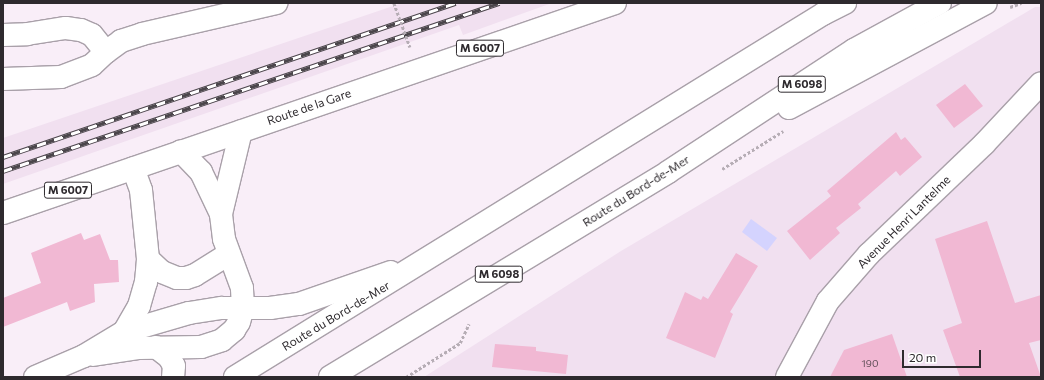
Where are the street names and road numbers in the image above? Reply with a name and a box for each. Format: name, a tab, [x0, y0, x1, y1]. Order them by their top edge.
road number: M 6007	[455, 39, 505, 57]
road number: M 6098	[777, 75, 827, 93]
street label: Route de la Gare	[265, 86, 353, 128]
street label: Route du Bord-de-Mer	[580, 152, 692, 230]
street label: Avenue Henri Lantelme	[854, 172, 954, 272]
road number: M 6007	[43, 181, 93, 199]
road number: M 6098	[474, 265, 524, 283]
street label: Route du Bord-de-Mer	[279, 278, 393, 354]

